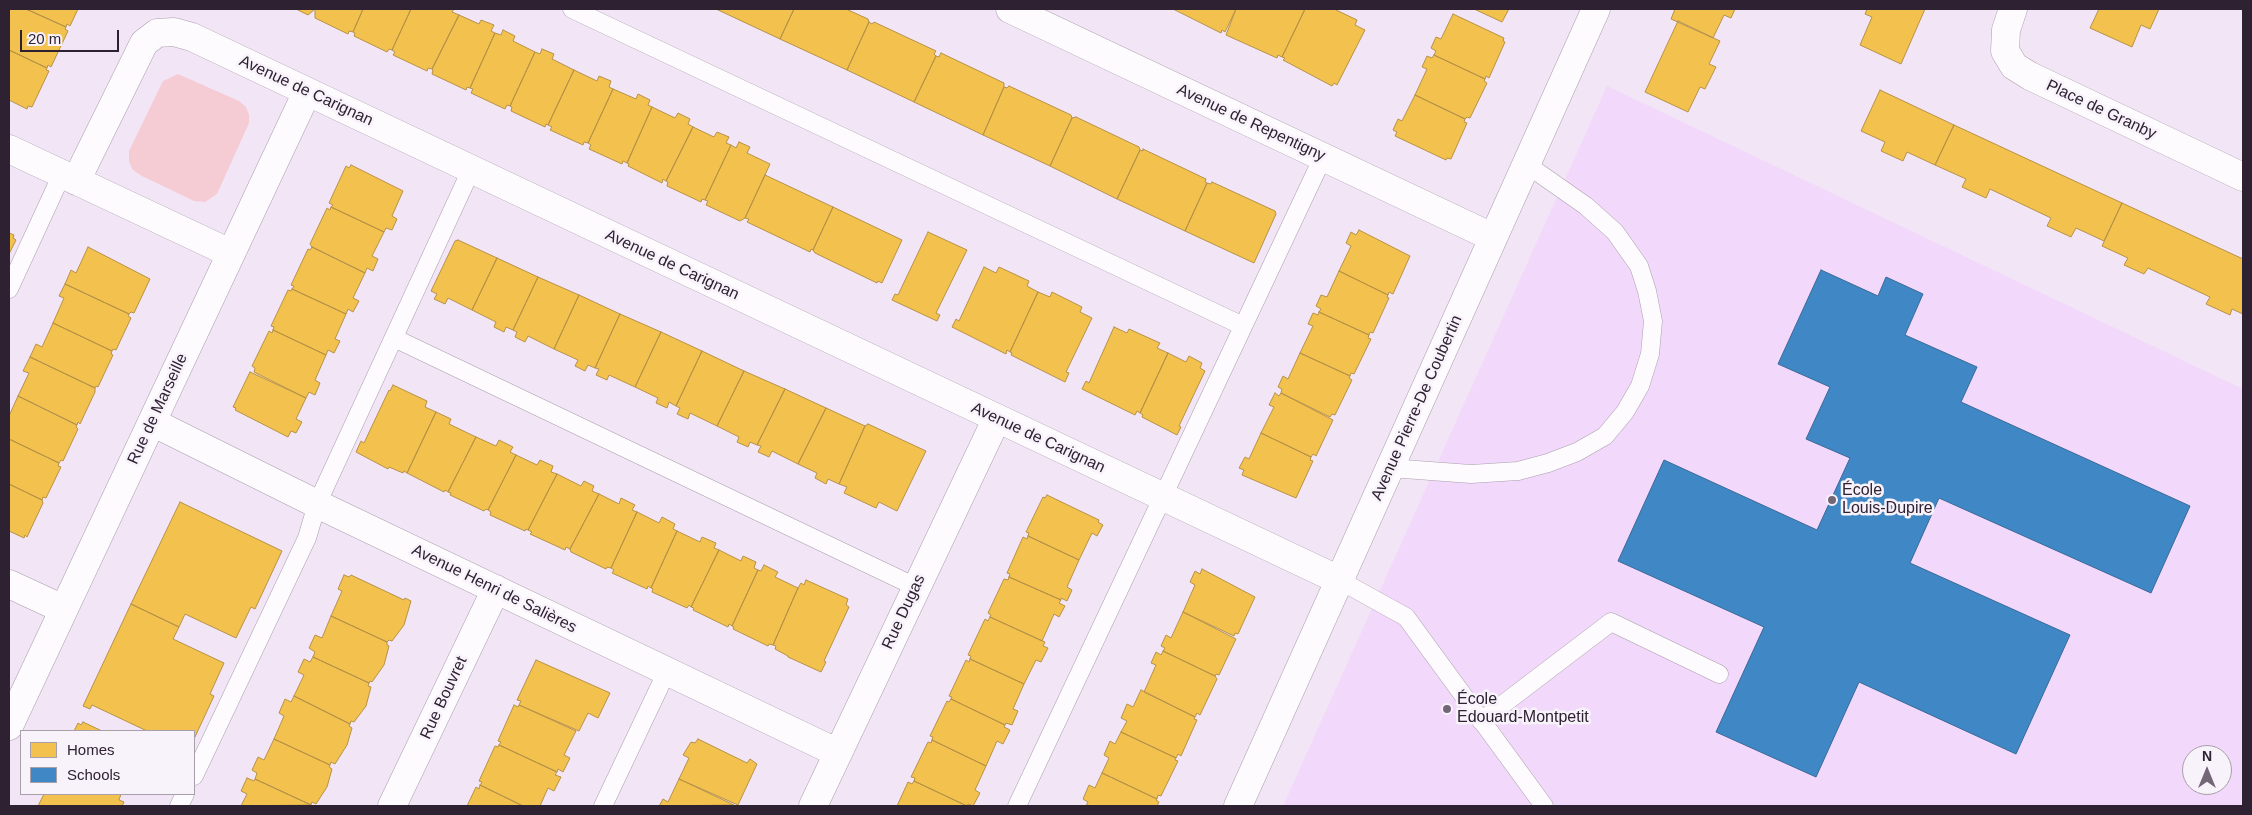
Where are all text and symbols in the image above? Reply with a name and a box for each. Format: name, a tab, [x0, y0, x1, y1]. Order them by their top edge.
scale bar	[22, 20, 121, 52]
text: 20 m	[28, 30, 61, 47]
street label: Avenue de Carignan	[236, 52, 376, 130]
street label: Place de Granby	[2043, 76, 2159, 144]
street label: Avenue de Repentigny	[1174, 80, 1328, 166]
street label: Avenue de Carignan	[602, 226, 742, 304]
street label: Avenue Pierre-De Coubertin	[1367, 312, 1467, 504]
street label: Rue de Marseille	[124, 351, 192, 467]
street label: Avenue de Carignan	[968, 399, 1108, 477]
place label: École Louis-Dupire	[1842, 481, 1933, 519]
marker: École Louis-Dupire	[1826, 494, 1838, 506]
street label: Avenue Henri de Salières	[408, 541, 580, 637]
street label: Rue Dugas	[878, 572, 930, 652]
street label: Rue Bouvret	[417, 654, 471, 742]
place label: École Edouard-Montpetit	[1457, 690, 1589, 728]
marker: École Edouard-Montpetit	[1441, 703, 1453, 715]
legend	[20, 730, 195, 795]
text: Homes	[67, 741, 115, 758]
north arrow	[2182, 745, 2232, 795]
text: N	[2202, 748, 2212, 764]
text: Schools	[67, 766, 120, 783]

